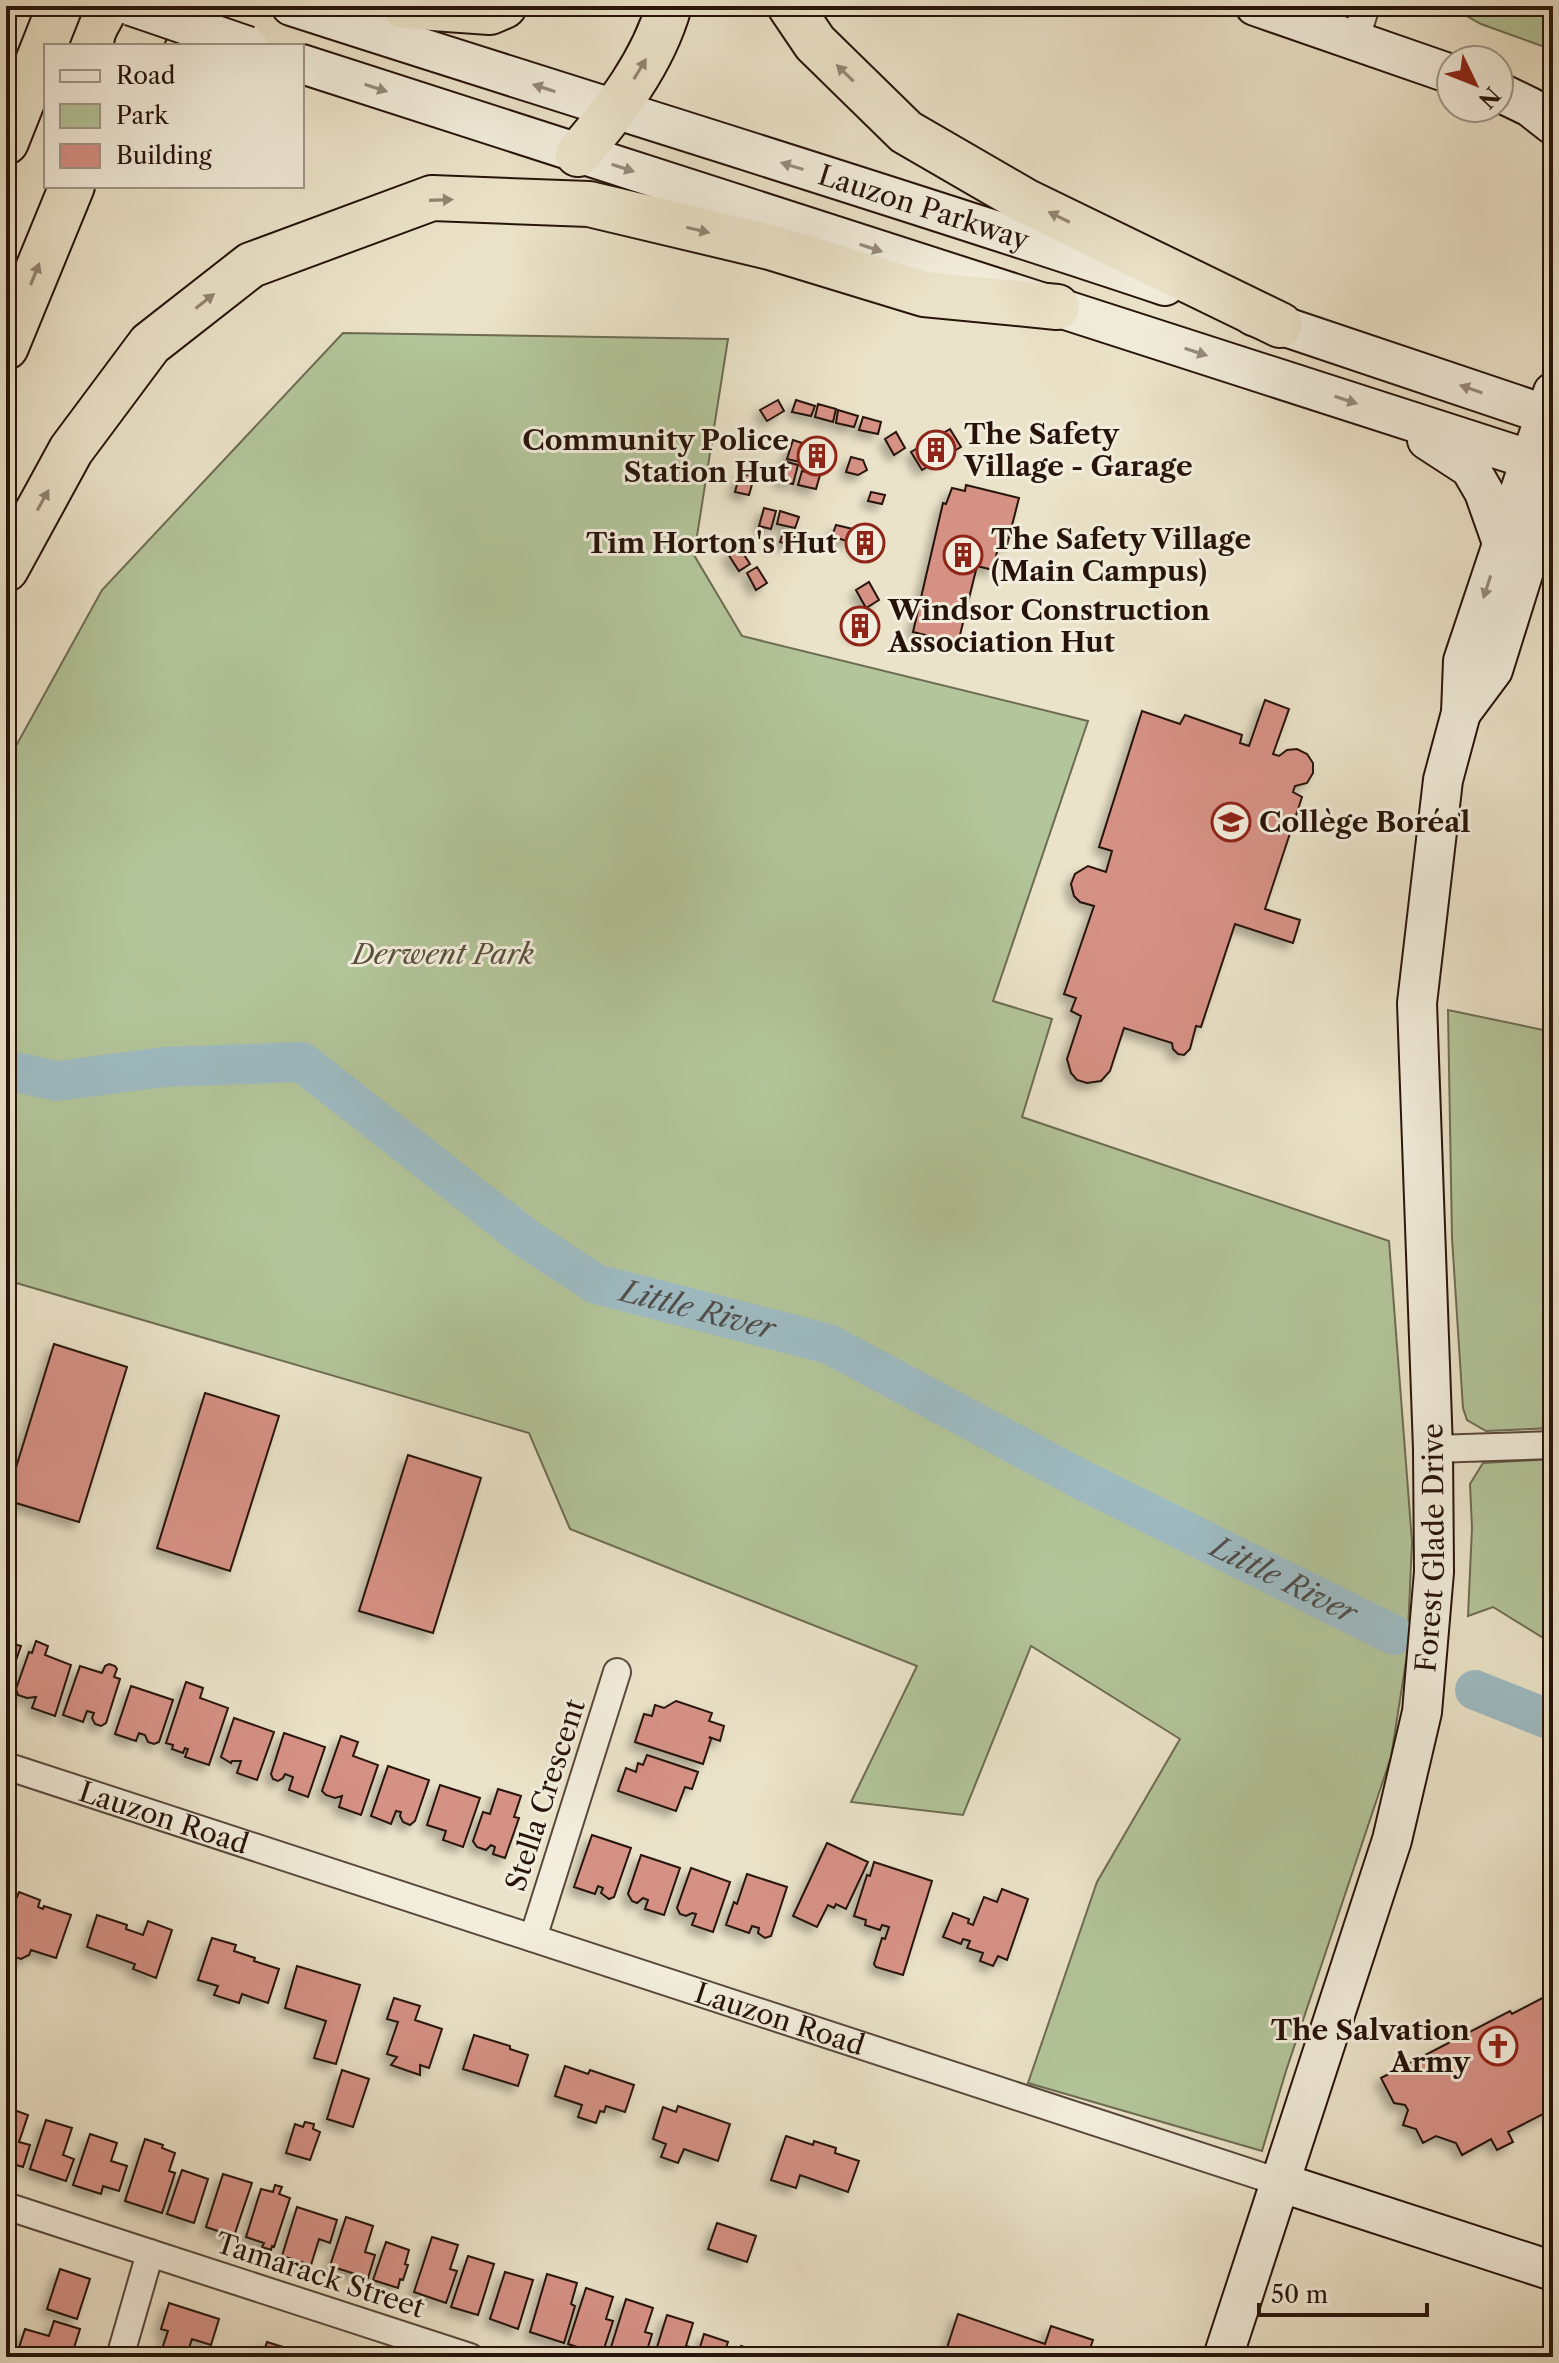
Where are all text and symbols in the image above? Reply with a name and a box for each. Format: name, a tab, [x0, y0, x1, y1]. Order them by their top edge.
legend	[44, 44, 304, 188]
north arrow	[1435, 44, 1515, 124]
one-way arrow	[633, 57, 647, 80]
text: Road	[116, 61, 176, 90]
one-way arrow	[836, 64, 855, 83]
one-way arrow	[532, 81, 556, 93]
text: N	[1473, 81, 1506, 113]
one-way arrow	[364, 82, 388, 94]
text: Park	[116, 101, 169, 130]
text: Building	[116, 141, 212, 170]
street label: Lauzon Parkway	[814, 158, 1034, 257]
one-way arrow	[780, 159, 804, 172]
one-way arrow	[612, 163, 636, 175]
one-way arrow	[429, 193, 454, 206]
one-way arrow	[1047, 211, 1070, 224]
one-way arrow	[686, 225, 711, 237]
one-way arrow	[859, 242, 883, 254]
one-way arrow	[29, 262, 42, 286]
one-way arrow	[195, 293, 215, 309]
one-way arrow	[1184, 346, 1208, 359]
one-way arrow	[1459, 382, 1483, 394]
one-way arrow	[1334, 394, 1358, 407]
place label: The Safety Village - Garage	[963, 417, 1193, 483]
place label: Community Police Station Hut	[522, 423, 790, 489]
building icon: The Safety Village - Garage	[915, 429, 957, 471]
building icon: Community Police Station Hut	[796, 435, 838, 477]
one-way arrow	[37, 489, 50, 512]
building icon: Tim Horton's Hut	[844, 522, 886, 564]
place label: The Safety Village (Main Campus)	[991, 522, 1251, 588]
place label: Tim Horton's Hut	[586, 526, 838, 560]
building icon: The Safety Village (Main Campus)	[942, 534, 984, 576]
one-way arrow	[1481, 575, 1493, 599]
place label: Windsor Construction Association Hut	[887, 593, 1210, 659]
building icon: Windsor Construction Association Hut	[839, 605, 881, 647]
school or university icon: Collège Boréal	[1210, 801, 1252, 843]
place label: Collège Boréal	[1259, 805, 1470, 839]
park label: Derwent Park	[350, 937, 534, 971]
water label: Little River	[615, 1272, 781, 1348]
street label: Forest Glade Drive	[1408, 1423, 1451, 1674]
water label: Little River	[1203, 1527, 1365, 1633]
street label: Stella Crescent	[498, 1695, 592, 1895]
street label: Lauzon Road	[75, 1774, 253, 1861]
street label: Lauzon Road	[691, 1975, 869, 2062]
place label: The Salvation Army	[1271, 2013, 1471, 2079]
church icon: The Salvation Army	[1477, 2025, 1519, 2067]
street label: Tamarack Street	[211, 2225, 429, 2325]
scale bar	[1259, 2267, 1427, 2317]
text: 50 m	[1271, 2280, 1328, 2309]

